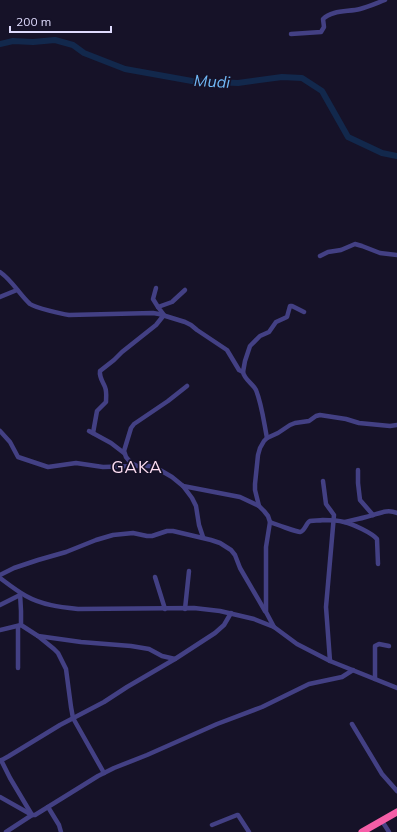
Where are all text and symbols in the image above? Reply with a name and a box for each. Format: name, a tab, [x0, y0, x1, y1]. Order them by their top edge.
scale bar	[10, 8, 111, 34]
text: 200 m	[16, 14, 51, 29]
water label: Mudi	[193, 70, 231, 92]
district label: GAKA	[111, 456, 163, 477]

